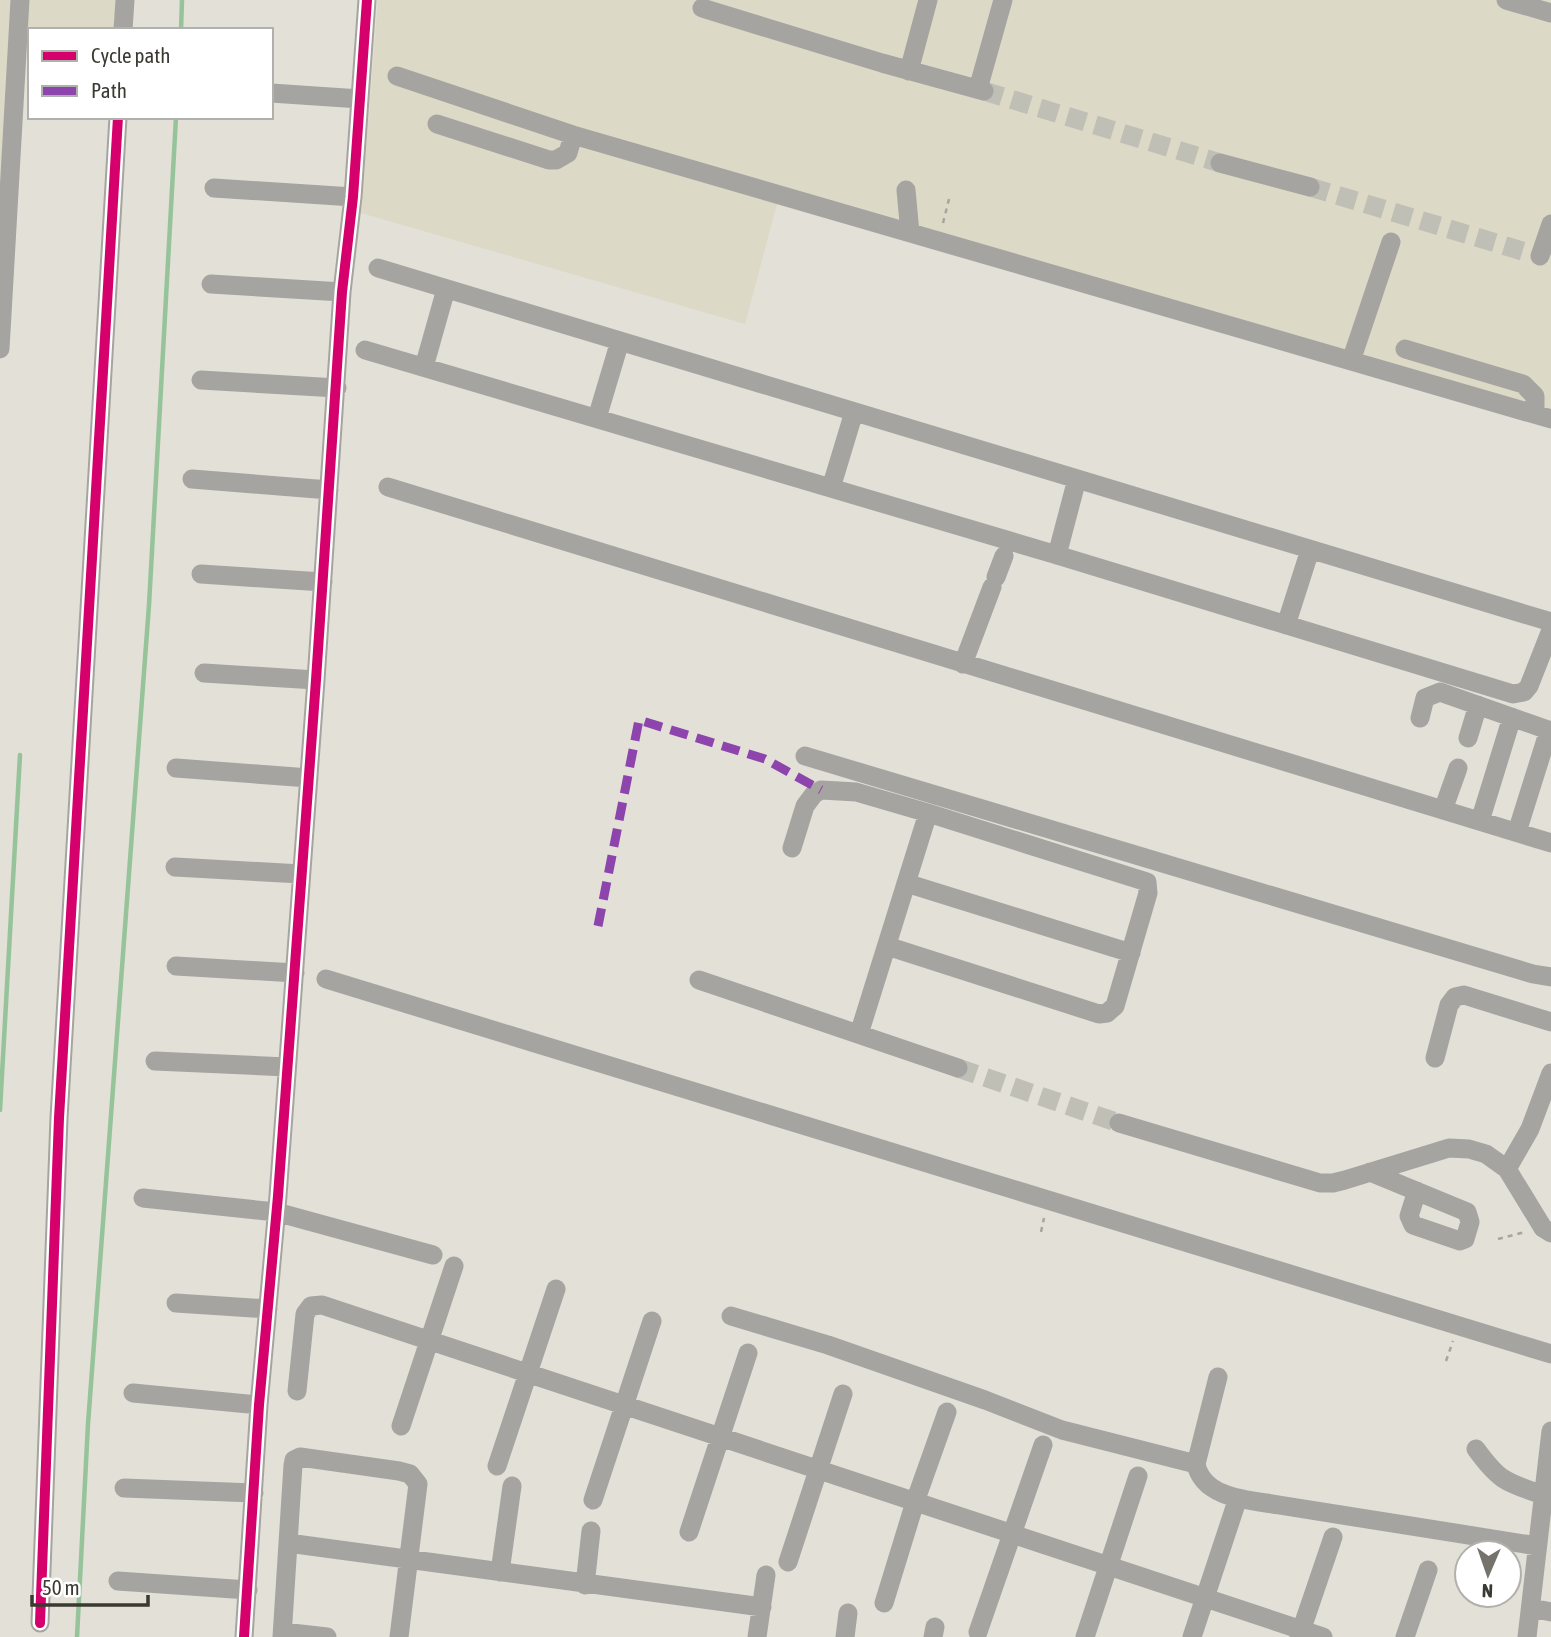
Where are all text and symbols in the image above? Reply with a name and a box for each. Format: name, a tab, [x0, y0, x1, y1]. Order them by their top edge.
legend	[28, 28, 273, 119]
text: Cycle path	[91, 43, 170, 67]
text: Path	[91, 78, 127, 102]
north arrow	[1453, 1539, 1523, 1609]
scale bar	[32, 1564, 147, 1608]
text: 50 m	[42, 1575, 80, 1599]
text: N	[1481, 1580, 1493, 1602]

